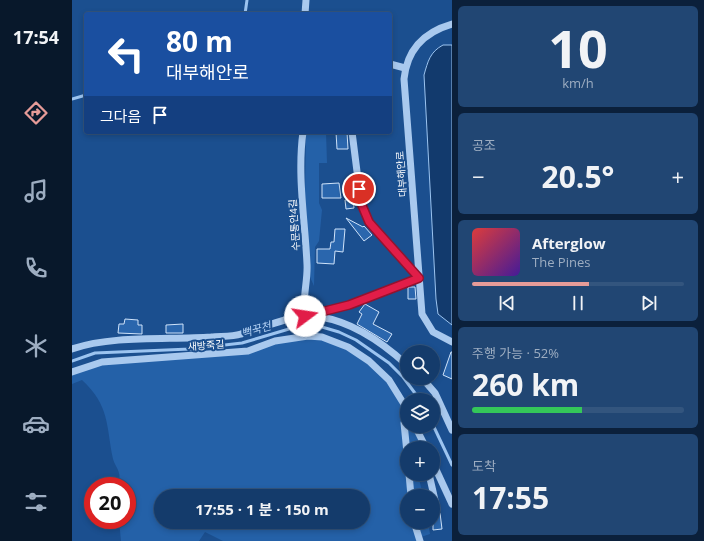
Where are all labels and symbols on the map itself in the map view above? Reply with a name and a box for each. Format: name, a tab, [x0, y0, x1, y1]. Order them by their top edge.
street label: 대부해안로	[392, 151, 410, 197]
pin	[342, 172, 376, 206]
street label: 수문통안4길	[285, 199, 303, 251]
position arrow	[284, 295, 326, 337]
water label: 뻑꾹천	[239, 317, 274, 340]
street label: 새방죽길	[187, 337, 225, 353]
speed limit sign: 20	[84, 477, 136, 529]

